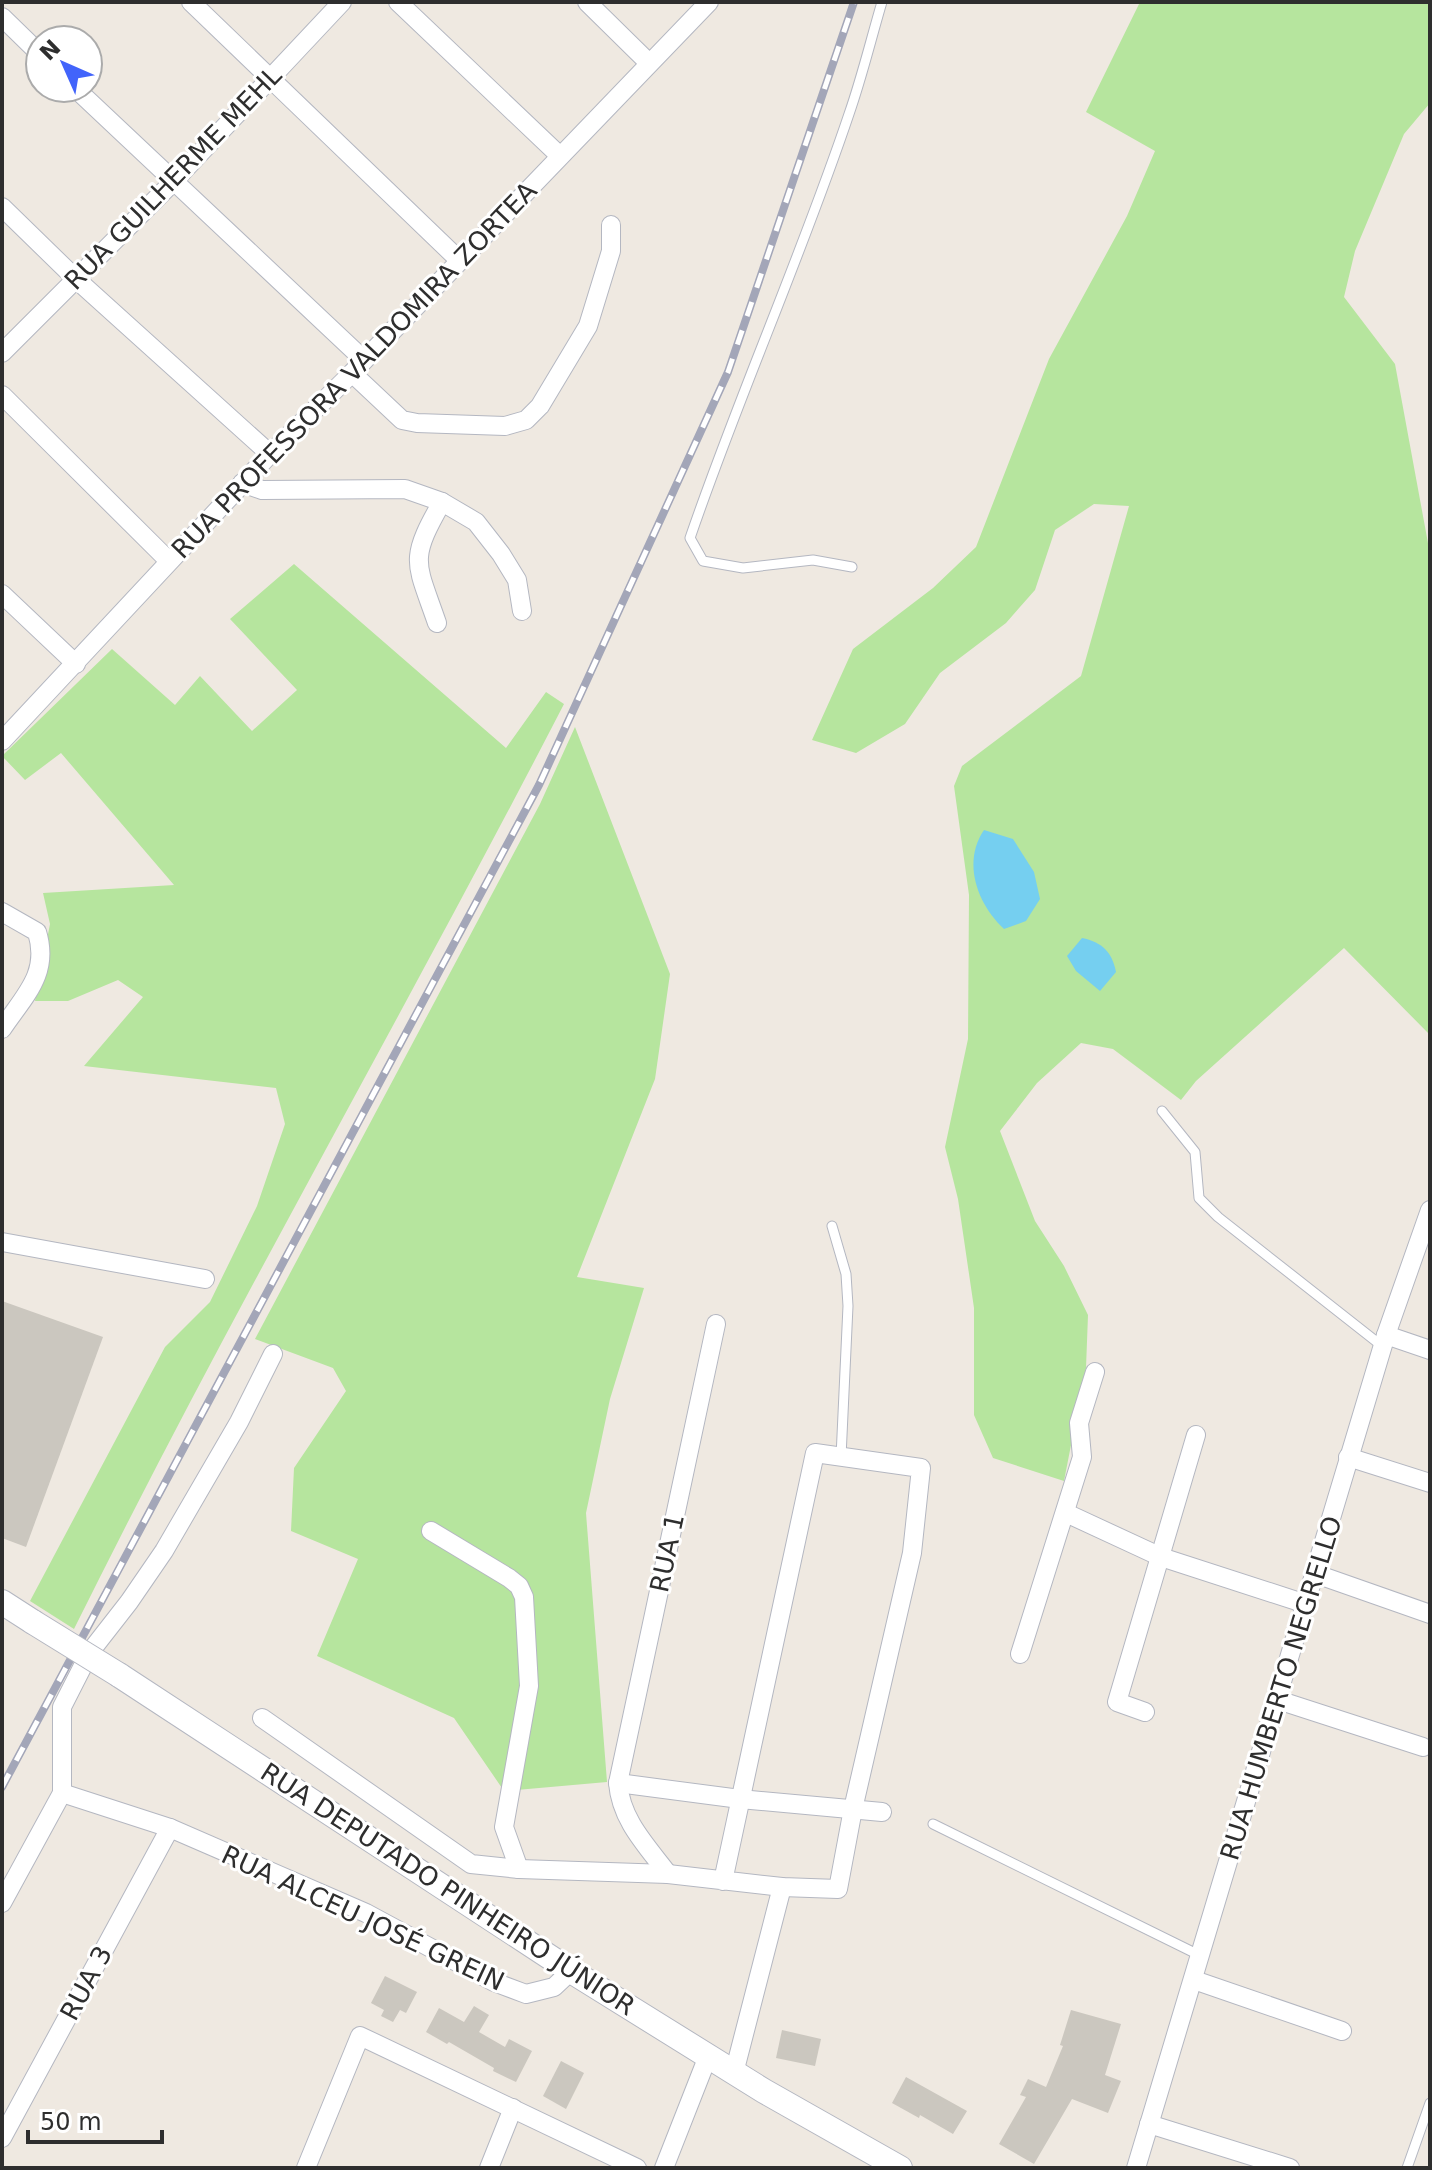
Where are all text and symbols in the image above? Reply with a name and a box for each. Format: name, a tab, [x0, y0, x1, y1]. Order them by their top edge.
north arrow	[24, 24, 104, 104]
text: N	[35, 35, 66, 66]
street label: RUA GUILHERME MEHL	[59, 60, 288, 296]
street label: RUA PROFESSORA VALDOMIRA ZORTEA	[165, 175, 543, 565]
street label: RUA 1	[644, 1511, 690, 1595]
street label: RUA HUMBERTO NEGRELLO	[1214, 1512, 1348, 1864]
street label: RUA DEPUTADO PINHEIRO JÚNIOR	[255, 1756, 641, 2021]
street label: RUA ALCEU JOSÉ GREIN	[217, 1838, 510, 1997]
street label: RUA 3	[54, 1941, 118, 2025]
scale bar	[28, 2094, 162, 2144]
text: 50 m	[40, 2108, 102, 2136]

